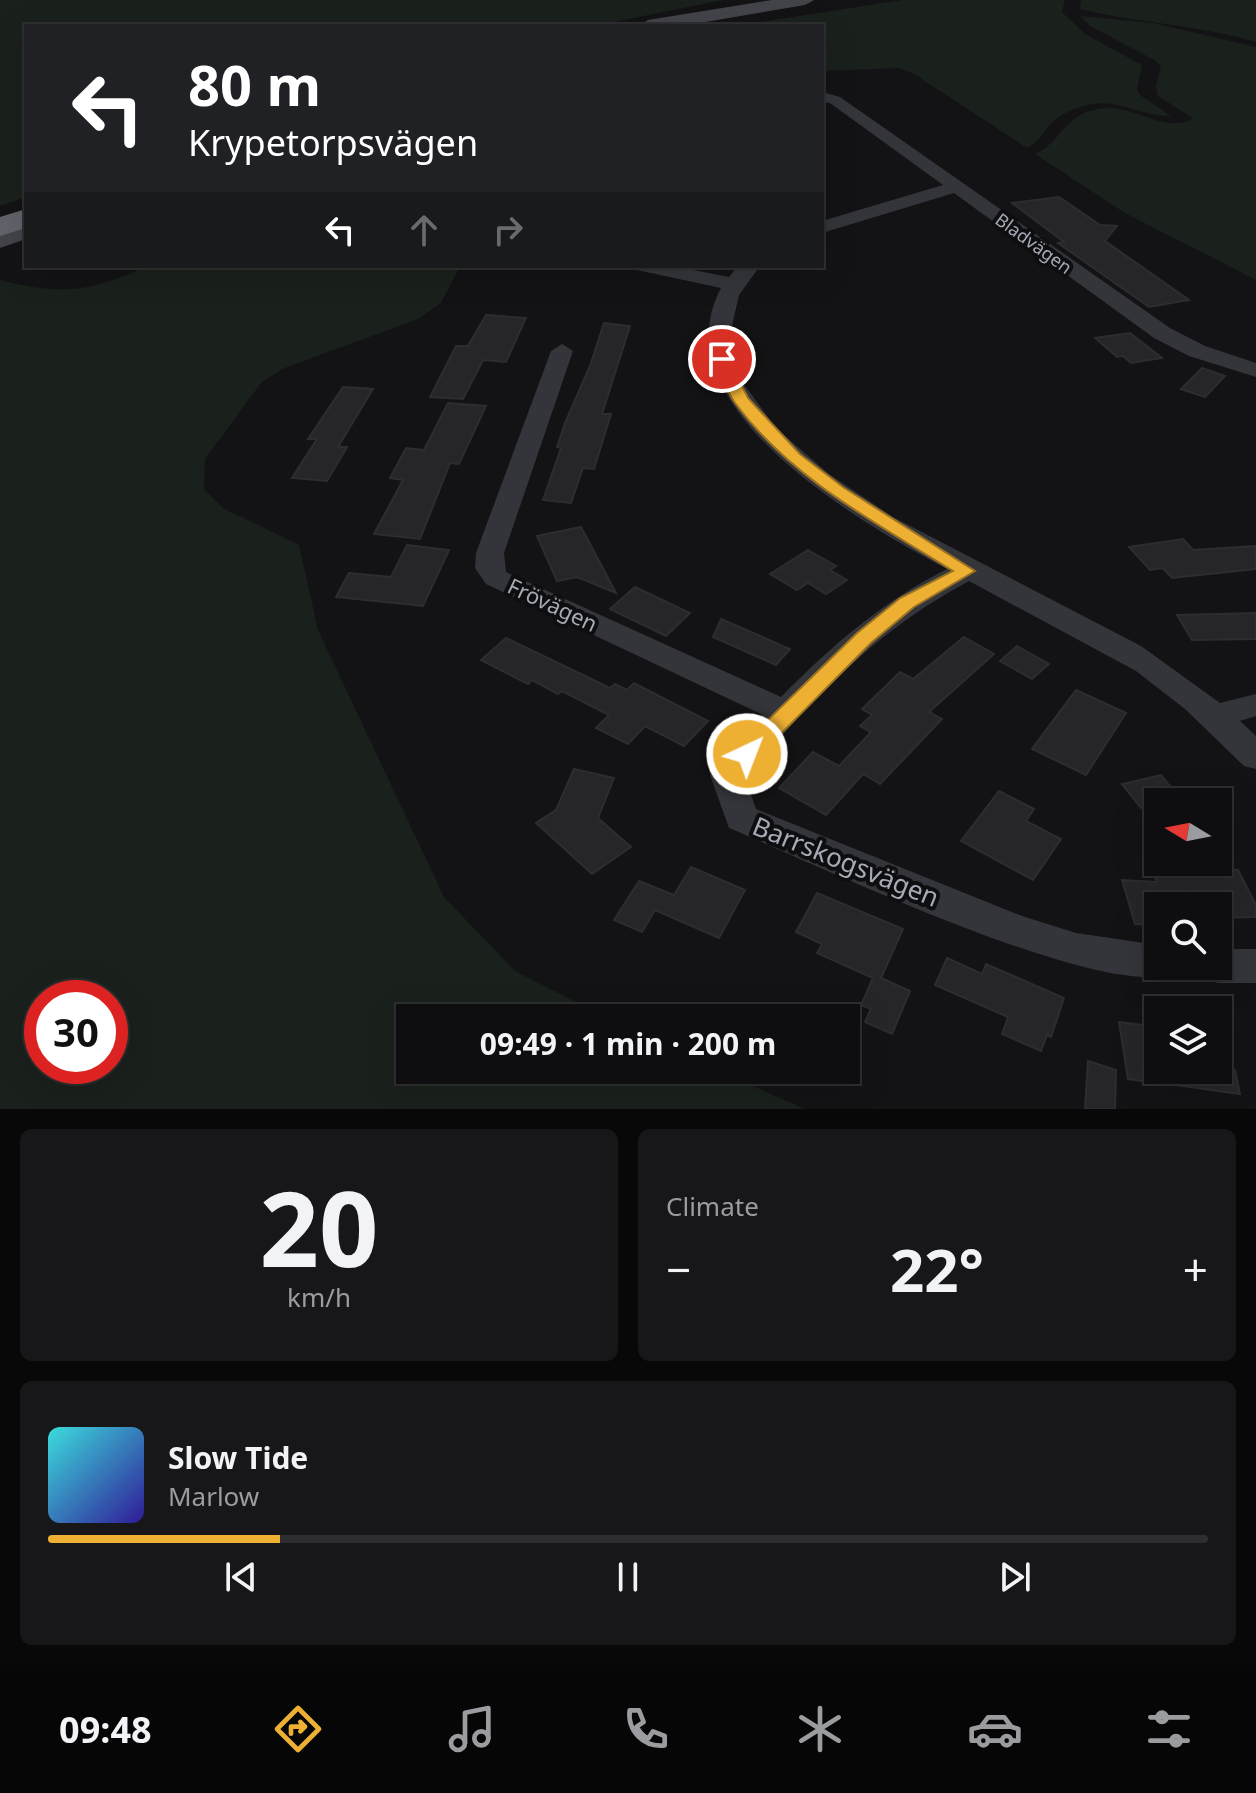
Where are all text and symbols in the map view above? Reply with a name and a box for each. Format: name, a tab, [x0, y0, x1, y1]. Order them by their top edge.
text: 80 m	[188, 46, 321, 122]
icon: left	[56, 56, 160, 160]
text: Krypetorpsvägen	[188, 118, 478, 167]
street label: Bladvägen	[991, 207, 1077, 279]
icon: left	[318, 208, 362, 252]
icon: ahead	[402, 208, 446, 252]
icon: right	[486, 208, 530, 252]
pin	[688, 325, 756, 393]
icon: arrive	[700, 337, 744, 381]
street label: Frövägen	[503, 570, 603, 638]
position arrow	[705, 712, 789, 796]
north arrow	[1144, 788, 1232, 876]
map controls	[1144, 788, 1232, 1084]
street label: Barrskogsvägen	[747, 807, 945, 915]
button: search	[1144, 892, 1232, 980]
speed limit sign: 30	[24, 980, 128, 1084]
button: layers	[1144, 996, 1232, 1084]
text: 09:49 · 1 min · 200 m	[480, 1023, 776, 1064]
text: 20	[260, 1156, 378, 1297]
text: Climate	[666, 1188, 759, 1224]
text: 22°	[890, 1228, 984, 1310]
text: −	[666, 1239, 691, 1299]
text: +	[1183, 1239, 1208, 1299]
text: km/h	[287, 1279, 351, 1315]
text: Slow Tide	[168, 1437, 308, 1478]
text: Marlow	[168, 1478, 259, 1514]
icon: previous	[219, 1555, 263, 1599]
icon: pause	[606, 1555, 650, 1599]
icon: next	[993, 1555, 1037, 1599]
icon: directions	[270, 1701, 326, 1757]
icon: music	[444, 1701, 500, 1757]
icon: phone	[618, 1701, 674, 1757]
icon: climate	[792, 1701, 848, 1757]
icon: car	[967, 1701, 1023, 1757]
icon: filters	[1141, 1701, 1197, 1757]
text: 09:48	[59, 1705, 152, 1754]

